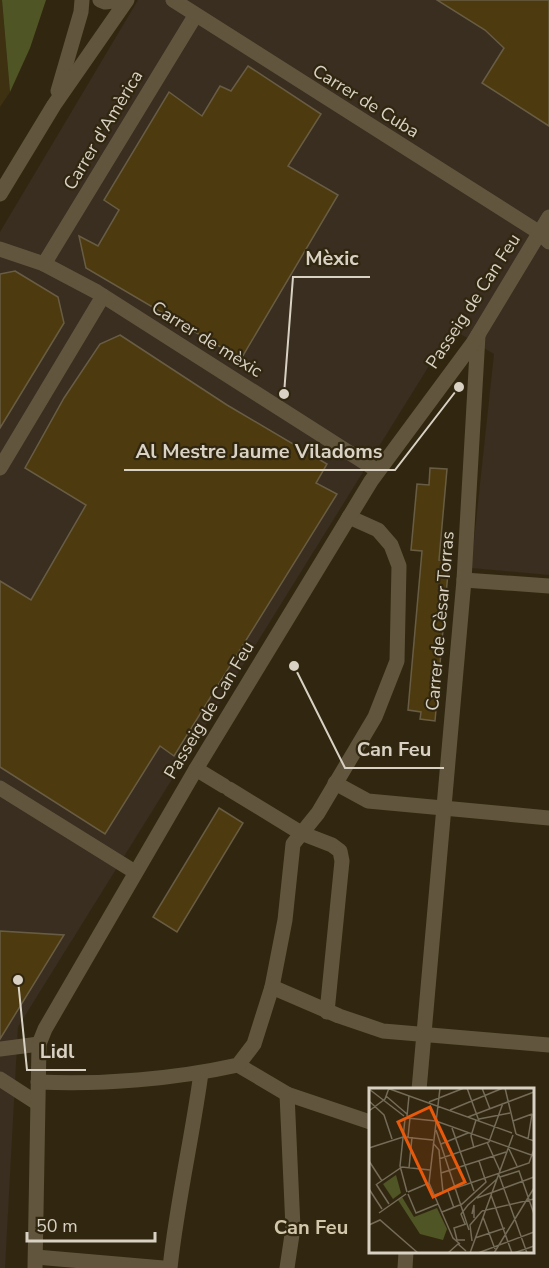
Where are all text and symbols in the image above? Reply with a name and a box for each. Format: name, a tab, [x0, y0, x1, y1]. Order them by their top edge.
street label: Carrer de Cuba	[308, 59, 424, 143]
street label: Carrer d'Amèrica	[58, 66, 148, 194]
street label: Passeig de Can Feu	[420, 229, 526, 373]
callout: Mèxic	[293, 239, 370, 277]
text: Mèxic	[305, 245, 359, 272]
street label: Carrer de mèxic	[147, 295, 267, 383]
callout: Al Mestre Jaume Viladoms	[124, 432, 395, 470]
text: Al Mestre Jaume Viladoms	[135, 438, 383, 465]
street label: Carrer de Cèsar Torras	[420, 530, 460, 712]
street label: Passeig de Can Feu	[158, 637, 260, 783]
callout: Can Feu	[345, 730, 444, 768]
text: Can Feu	[357, 736, 431, 763]
callout: Lidl	[27, 1032, 86, 1070]
text: Lidl	[40, 1038, 75, 1065]
inset map	[369, 1088, 534, 1253]
scale bar	[27, 1205, 154, 1243]
text: 50 m	[36, 1214, 78, 1238]
district label: Can Feu	[274, 1214, 348, 1241]

